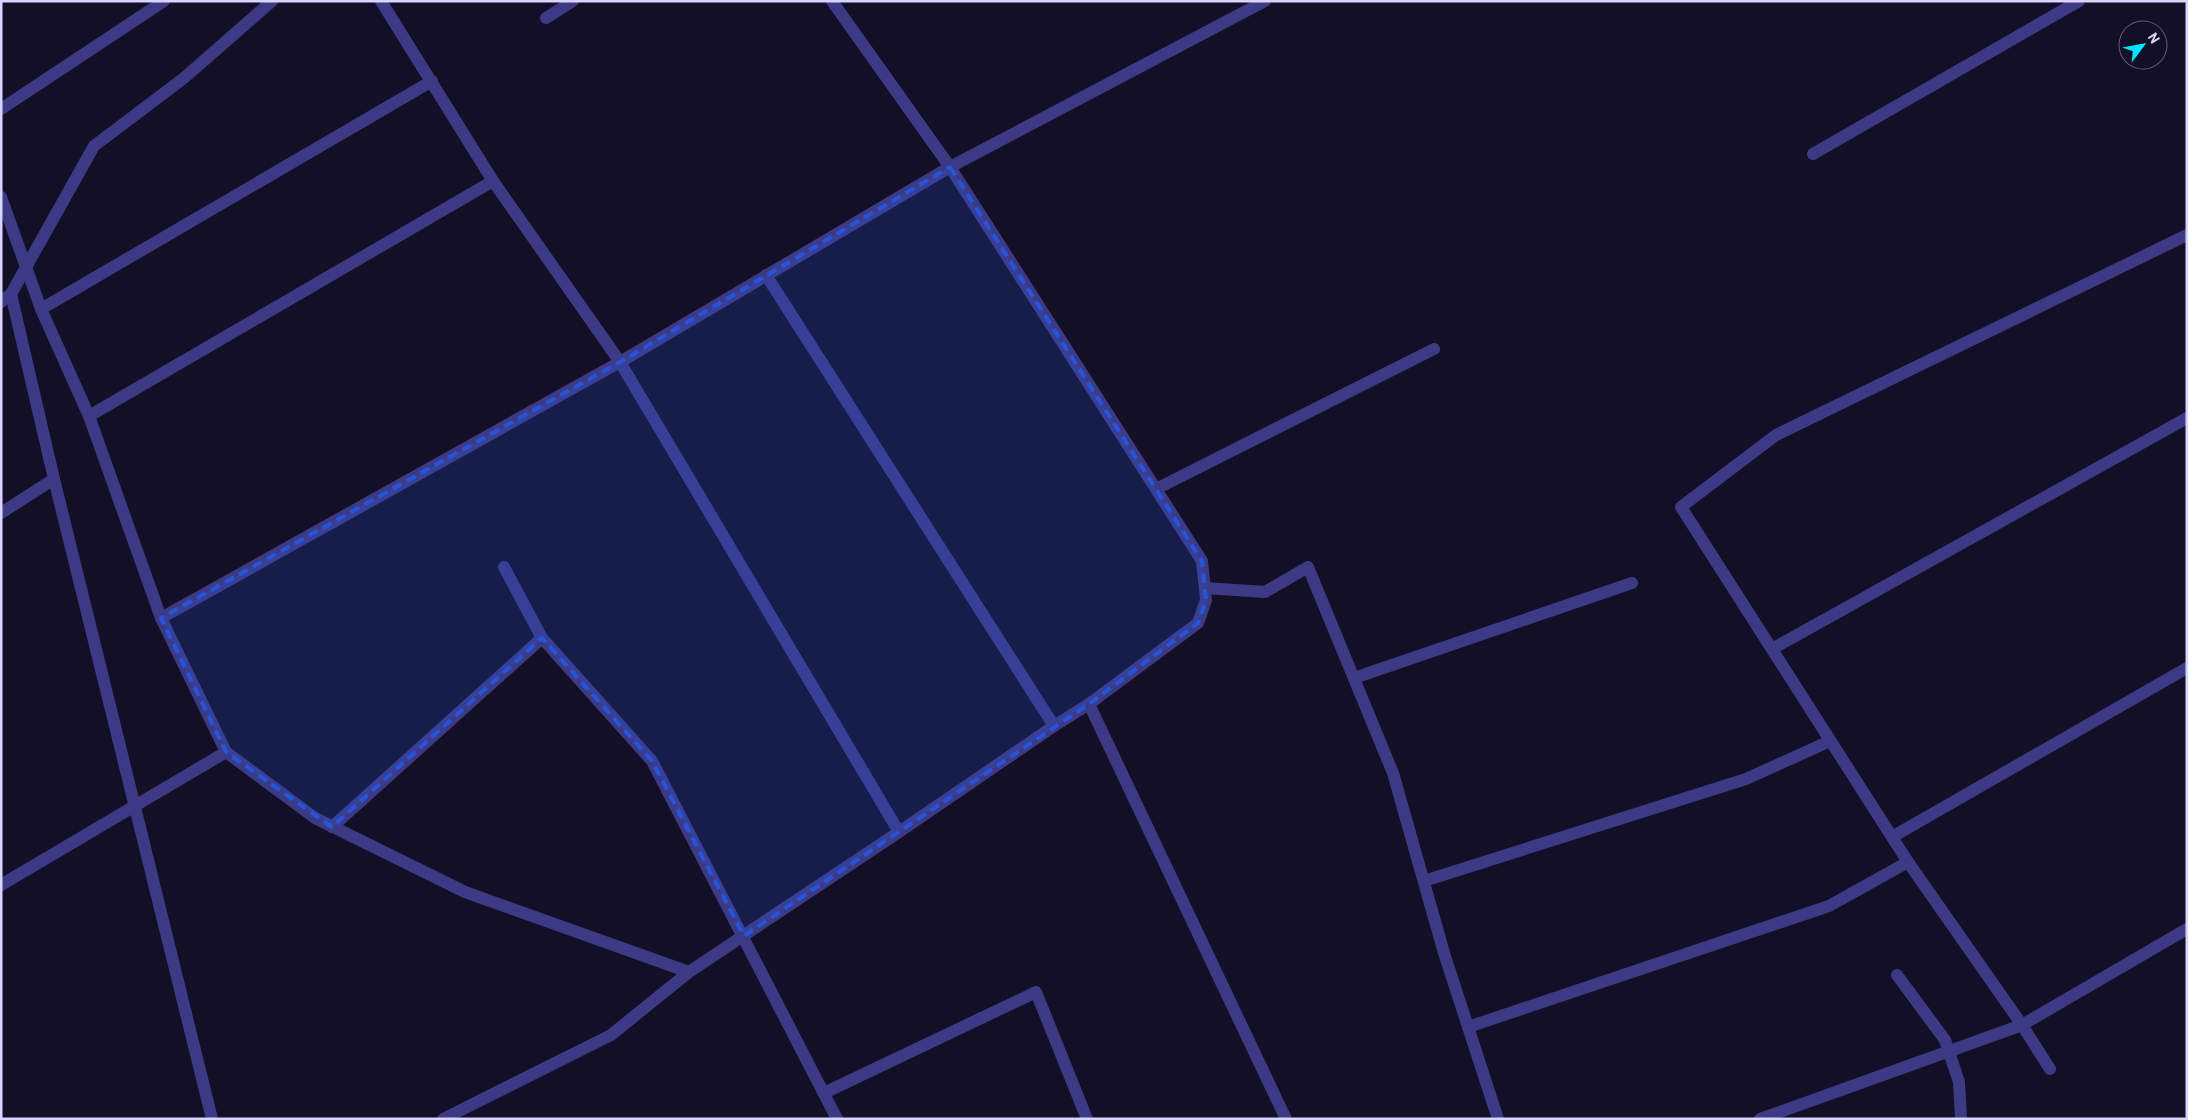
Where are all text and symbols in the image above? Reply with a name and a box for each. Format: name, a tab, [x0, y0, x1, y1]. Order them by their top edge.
north arrow	[2118, 20, 2168, 70]
text: N	[2145, 29, 2164, 46]

